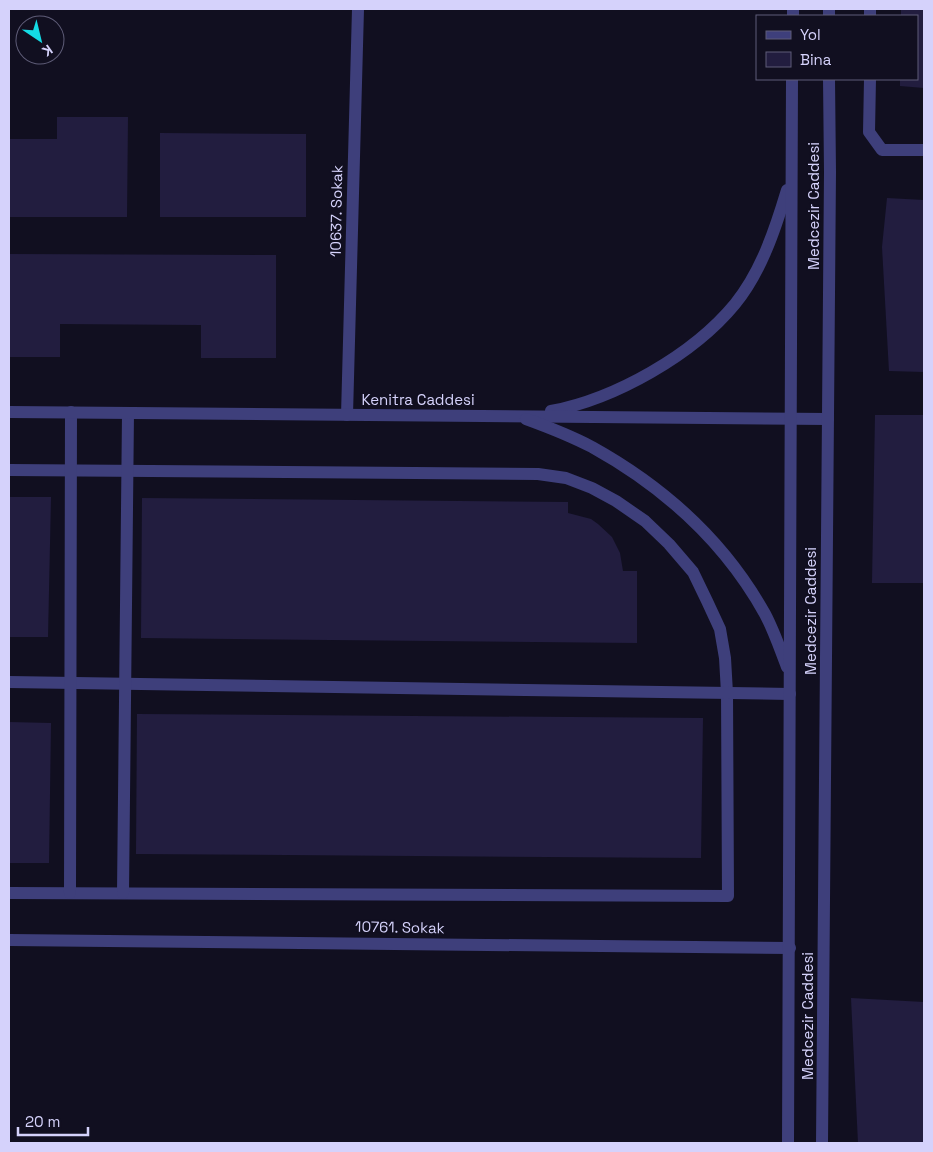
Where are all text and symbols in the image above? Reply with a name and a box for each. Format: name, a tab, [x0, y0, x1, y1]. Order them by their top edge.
north arrow	[15, 15, 65, 65]
legend	[756, 15, 918, 80]
text: Yol	[800, 25, 821, 44]
text: K	[39, 41, 56, 61]
text: Bina	[800, 50, 832, 69]
street label: Medcezir Caddesi	[804, 142, 823, 270]
street label: 10637. Sokak	[326, 165, 346, 257]
street label: Kenitra Caddesi	[361, 390, 475, 409]
street label: Medcezir Caddesi	[801, 547, 820, 675]
street label: 10761. Sokak	[355, 917, 445, 937]
street label: Medcezir Caddesi	[798, 952, 817, 1080]
scale bar	[18, 1104, 88, 1136]
text: 20 m	[25, 1112, 60, 1131]

